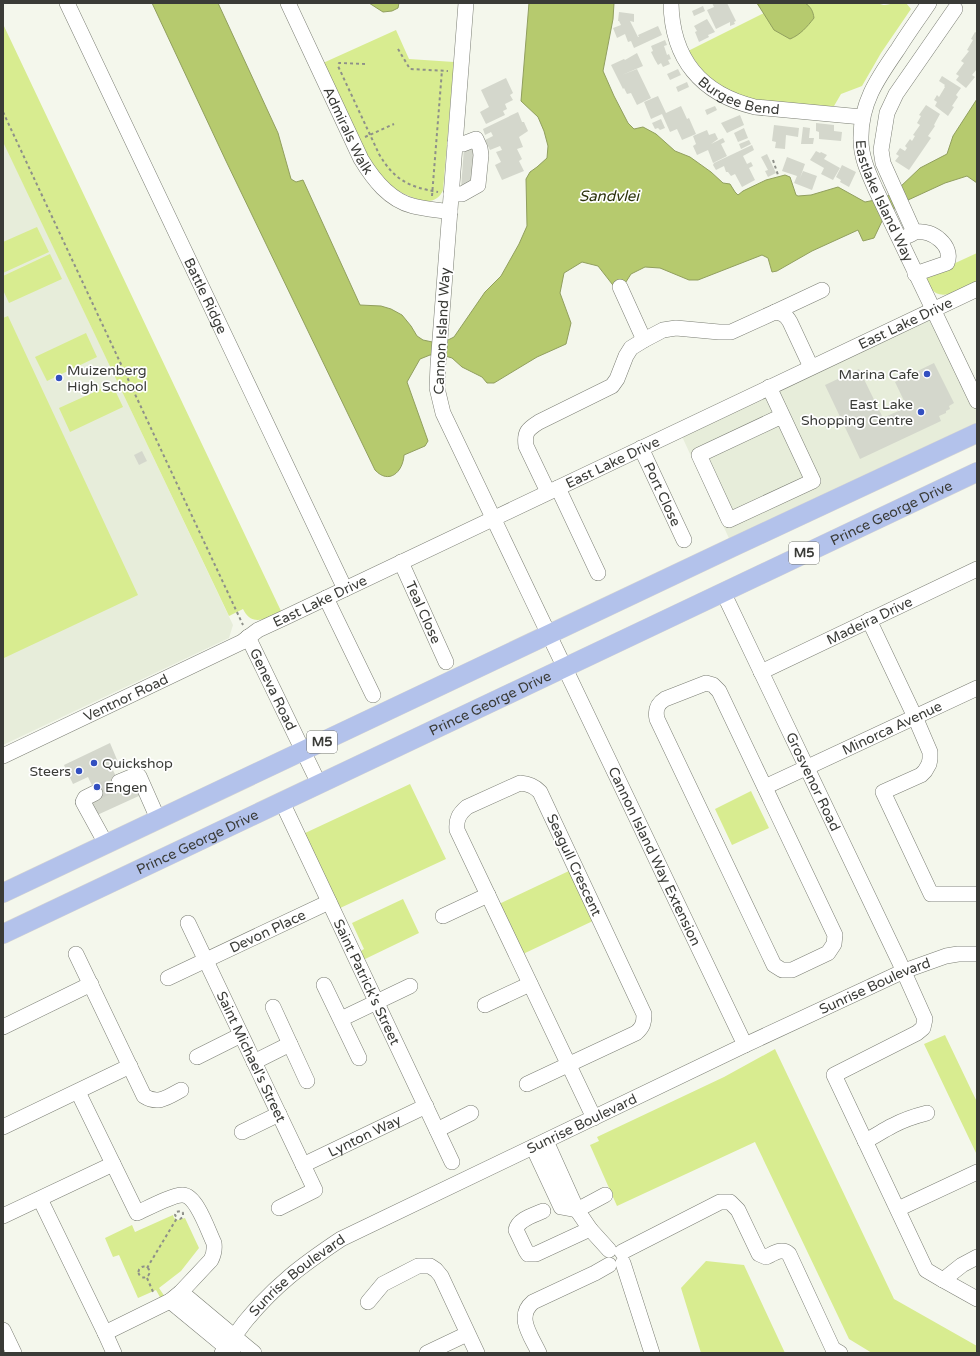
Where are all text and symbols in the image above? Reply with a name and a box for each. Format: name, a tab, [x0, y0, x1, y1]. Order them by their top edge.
street label: Burgee Bend	[695, 73, 780, 118]
street label: Admirals Walk	[320, 84, 377, 178]
street label: Eastlake Island Way	[852, 139, 918, 265]
water label: Sandvlei	[579, 187, 641, 205]
street label: Battle Ridge	[181, 255, 231, 337]
street label: Cannon Island Way	[430, 267, 454, 395]
street label: East Lake Drive	[855, 294, 955, 353]
place label: Muizenberg High School	[67, 362, 147, 395]
place label: Marina Cafe	[838, 366, 919, 383]
marker: Marina Cafe	[922, 369, 932, 379]
marker: Muizenberg High School	[54, 373, 64, 383]
place label: East Lake Shopping Centre	[801, 396, 913, 429]
marker: East Lake Shopping Centre	[916, 407, 926, 417]
street label: East Lake Drive	[563, 433, 662, 492]
street label: Port Close	[640, 460, 685, 529]
street label: Prince George Drive	[827, 477, 955, 549]
road number: M5	[789, 542, 819, 564]
street label: East Lake Drive	[270, 571, 370, 631]
street label: Teal Close	[402, 578, 445, 646]
street label: Madeira Drive	[824, 593, 915, 648]
street label: Geneva Road	[246, 645, 300, 733]
street label: Prince George Drive	[426, 667, 554, 739]
street label: Ventnor Road	[81, 670, 171, 725]
street label: Minorca Avenue	[839, 697, 945, 758]
street label: Grosvenor Road	[783, 729, 844, 834]
road number: M5	[307, 731, 337, 753]
place label: Quickshop	[102, 755, 173, 772]
marker: Quickshop	[89, 758, 99, 768]
place label: Steers	[30, 763, 71, 780]
street label: Cannon Island Way Extension	[605, 764, 705, 948]
marker: Steers	[74, 766, 84, 776]
place label: Engen	[105, 779, 148, 796]
marker: Engen	[92, 782, 102, 792]
street label: Prince George Drive	[134, 806, 261, 878]
street label: Seagull Crescent	[543, 811, 605, 919]
street label: Devon Place	[227, 906, 308, 956]
street label: Saint Patrick's Street	[330, 916, 404, 1048]
street label: Sunrise Boulevard	[816, 954, 933, 1018]
street label: Saint Michael's Street	[213, 988, 290, 1126]
street label: Sunrise Boulevard	[524, 1090, 639, 1157]
street label: Lynton Way	[325, 1111, 404, 1160]
street label: Sunrise Boulevard	[245, 1230, 348, 1320]

